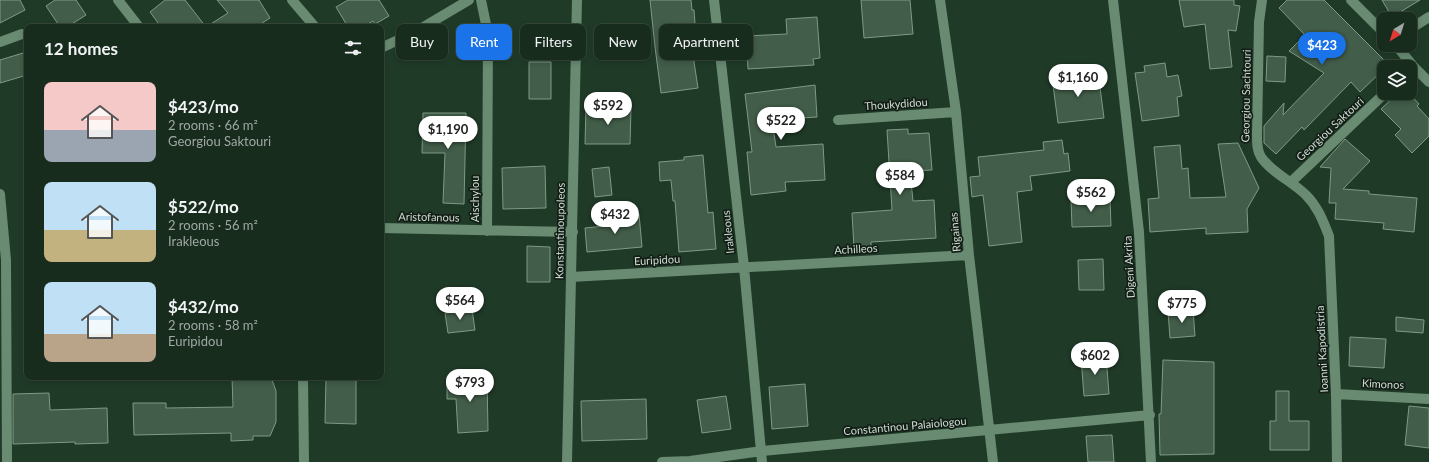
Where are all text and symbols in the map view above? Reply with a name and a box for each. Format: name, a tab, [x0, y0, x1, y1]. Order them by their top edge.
north arrow	[1377, 12, 1417, 52]
map controls	[1377, 12, 1417, 100]
chip: Buy	[396, 24, 448, 60]
chip: Rent	[456, 24, 512, 60]
chip: Filters	[520, 24, 586, 60]
chip: New	[594, 24, 651, 60]
chip: Apartment	[659, 24, 753, 60]
pin: $423	[1298, 32, 1346, 66]
icon: filters	[342, 37, 364, 59]
text: $423	[1307, 37, 1337, 53]
text: 12 homes	[44, 38, 118, 59]
street label: Georgiou Sachtouri	[1238, 49, 1253, 143]
button: layers	[1377, 60, 1417, 100]
pin: $1,160	[1045, 64, 1111, 98]
text: $1,160	[1058, 69, 1098, 85]
pin: $592	[584, 92, 632, 126]
street label: Georgiou Saktouri	[1293, 94, 1366, 163]
street label: Thoukydidou	[864, 95, 928, 112]
text: $423/mo	[168, 96, 239, 117]
text: $592	[593, 97, 623, 113]
icon: home	[76, 98, 124, 146]
pin: $522	[757, 107, 805, 141]
text: $522	[766, 112, 796, 128]
pin: $1,190	[415, 116, 481, 150]
text: 2 rooms · 66 m²	[168, 117, 258, 133]
text: $1,190	[428, 121, 468, 137]
text: Georgiou Saktouri	[168, 133, 271, 149]
pin: $584	[876, 162, 924, 196]
text: $584	[885, 167, 915, 183]
street label: Aischylou	[468, 176, 481, 222]
pin: $562	[1067, 179, 1115, 213]
street label: Konstantinoupoleos	[552, 182, 567, 279]
text: $562	[1076, 184, 1106, 200]
text: $522/mo	[168, 196, 239, 217]
icon: home	[76, 198, 124, 246]
pin: $432	[591, 201, 639, 235]
text: $432	[600, 206, 630, 222]
street label: Aristofanous	[398, 209, 460, 224]
street label: Irakleous	[719, 210, 736, 254]
street label: Rigainas	[946, 211, 963, 252]
text: 2 rooms · 56 m²	[168, 217, 258, 233]
text: Irakleous	[168, 233, 219, 249]
street label: Digeni Akrita	[1120, 235, 1137, 299]
street label: Achilleos	[834, 241, 878, 256]
street label: Euripidou	[634, 252, 680, 267]
pin: $564	[436, 287, 484, 321]
pin: $775	[1158, 290, 1206, 324]
text: $564	[445, 292, 475, 308]
text: $775	[1167, 295, 1197, 311]
text: $432/mo	[168, 296, 239, 317]
icon: home	[76, 298, 124, 346]
street label: Ioanni Kapodistria	[1313, 305, 1330, 393]
text: 2 rooms · 58 m²	[168, 317, 258, 333]
text: Euripidou	[168, 333, 223, 349]
pin: $602	[1071, 342, 1119, 376]
text: $602	[1080, 347, 1110, 363]
pin: $793	[446, 369, 494, 403]
text: $793	[455, 374, 485, 390]
street label: Kimonos	[1362, 376, 1405, 391]
street label: Constantinou Palaiologou	[843, 414, 967, 437]

